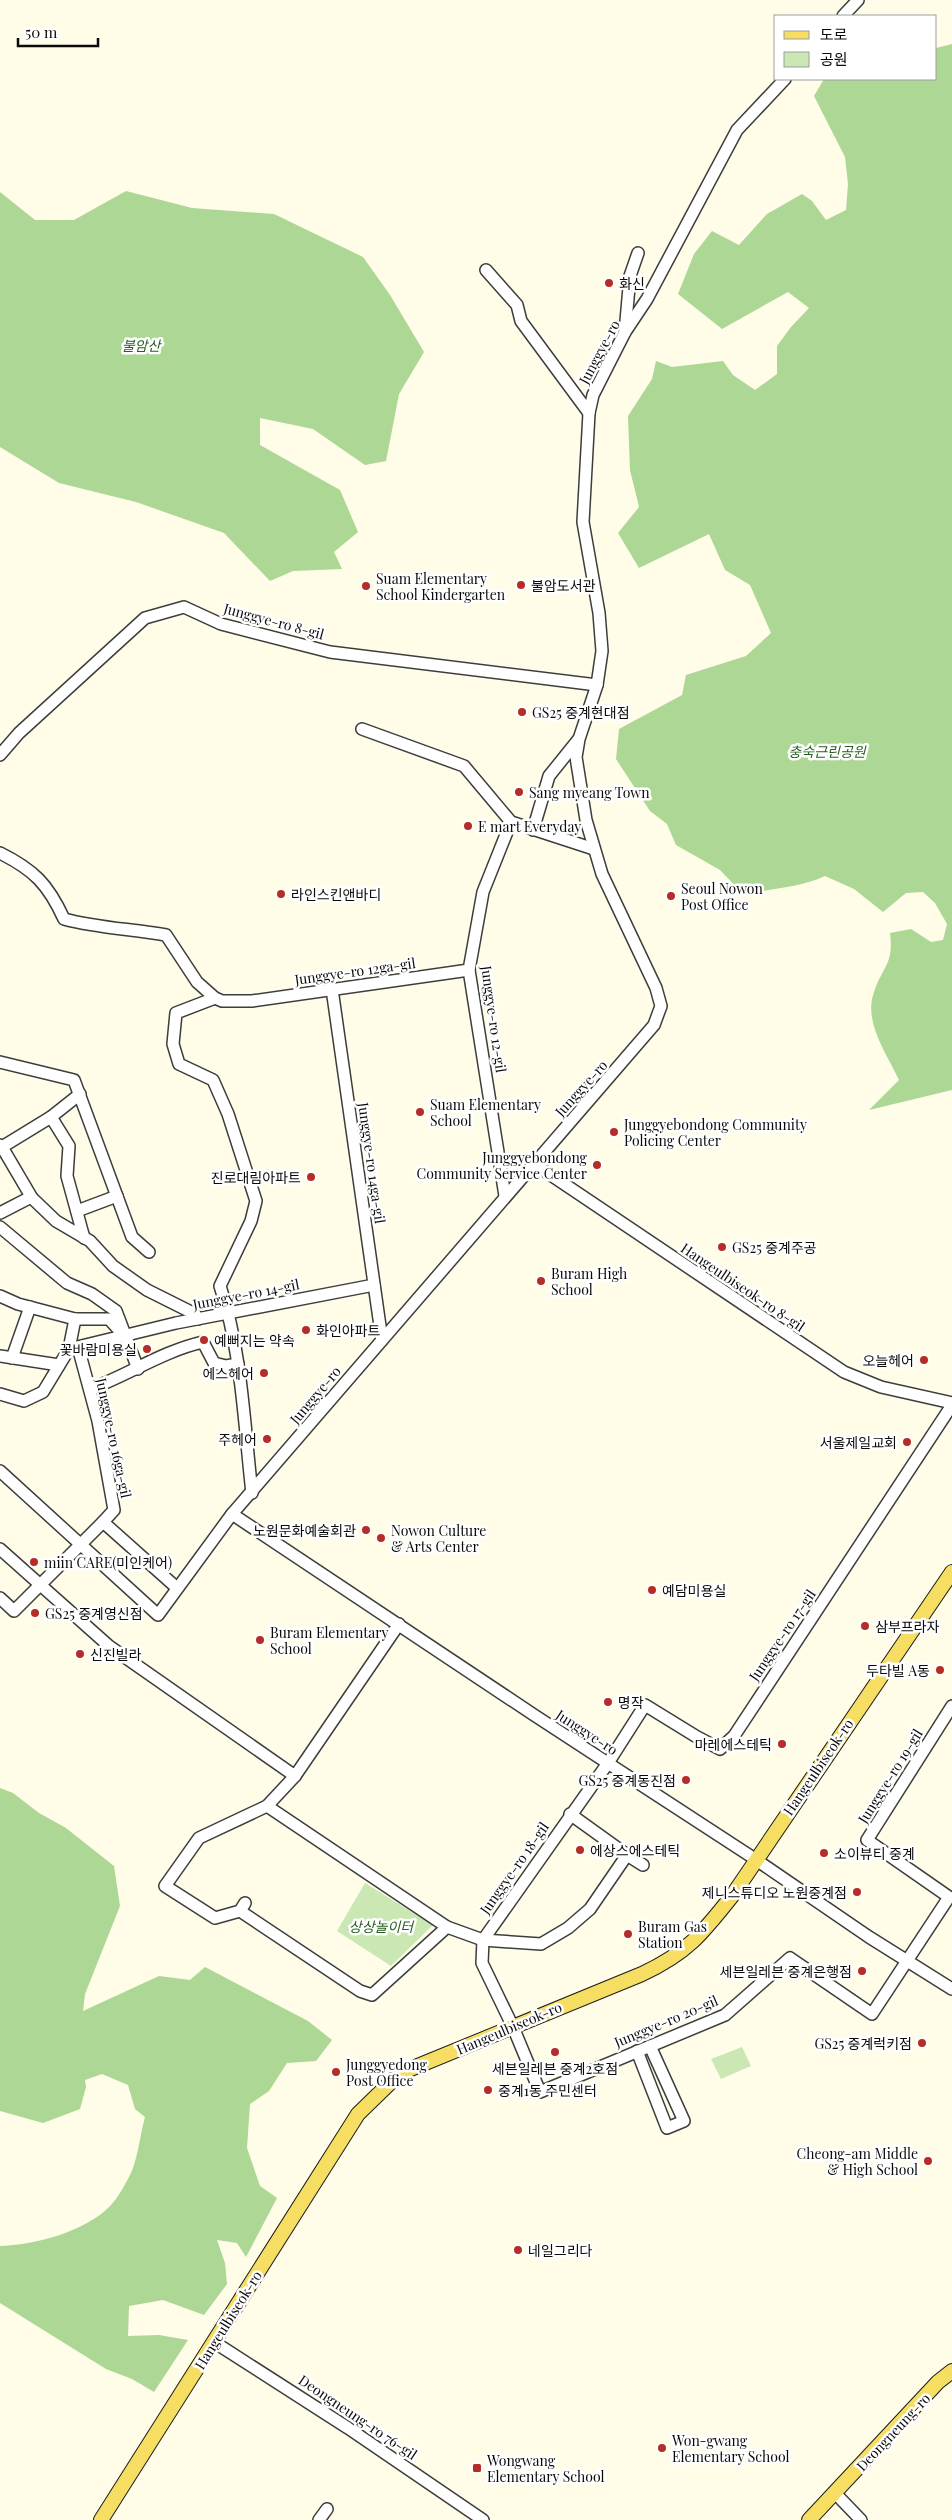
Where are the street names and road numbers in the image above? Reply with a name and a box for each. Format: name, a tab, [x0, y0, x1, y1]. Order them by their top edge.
street label: Junggye-ro	[574, 316, 624, 388]
street label: Junggye-ro 8-gil	[221, 598, 326, 644]
street label: Junggye-ro 12ga-gil	[292, 953, 417, 989]
street label: Junggye-ro 12-gil	[477, 963, 511, 1074]
street label: Junggye-ro	[550, 1055, 612, 1121]
street label: Junggye-ro 14ga-gil	[354, 1100, 390, 1225]
street label: Hangeulbiseok-ro 8-gil	[677, 1238, 809, 1336]
street label: Junggye-ro 14-gil	[190, 1274, 301, 1314]
street label: Junggye-ro	[285, 1362, 345, 1429]
street label: Junggye-ro 16ga-gil	[92, 1375, 136, 1500]
street label: Junggye-ro 17-gil	[744, 1585, 820, 1685]
street label: Junggye-ro	[552, 1704, 622, 1759]
street label: Hangeulbiseok-ro	[779, 1715, 858, 1819]
street label: Junggye-ro 19-gil	[853, 1725, 927, 1828]
street label: Junggye-ro 18-gil	[475, 1818, 553, 1919]
street label: Junggye-ro 20-gil	[610, 1991, 721, 2052]
street label: Hangeulbiseok-ro	[453, 1997, 565, 2059]
street label: Hangeulbiseok-ro	[190, 2267, 266, 2373]
street label: Deongneung-ro 76-gil	[295, 2370, 421, 2464]
street label: Deongneung-ro	[852, 2389, 934, 2475]

